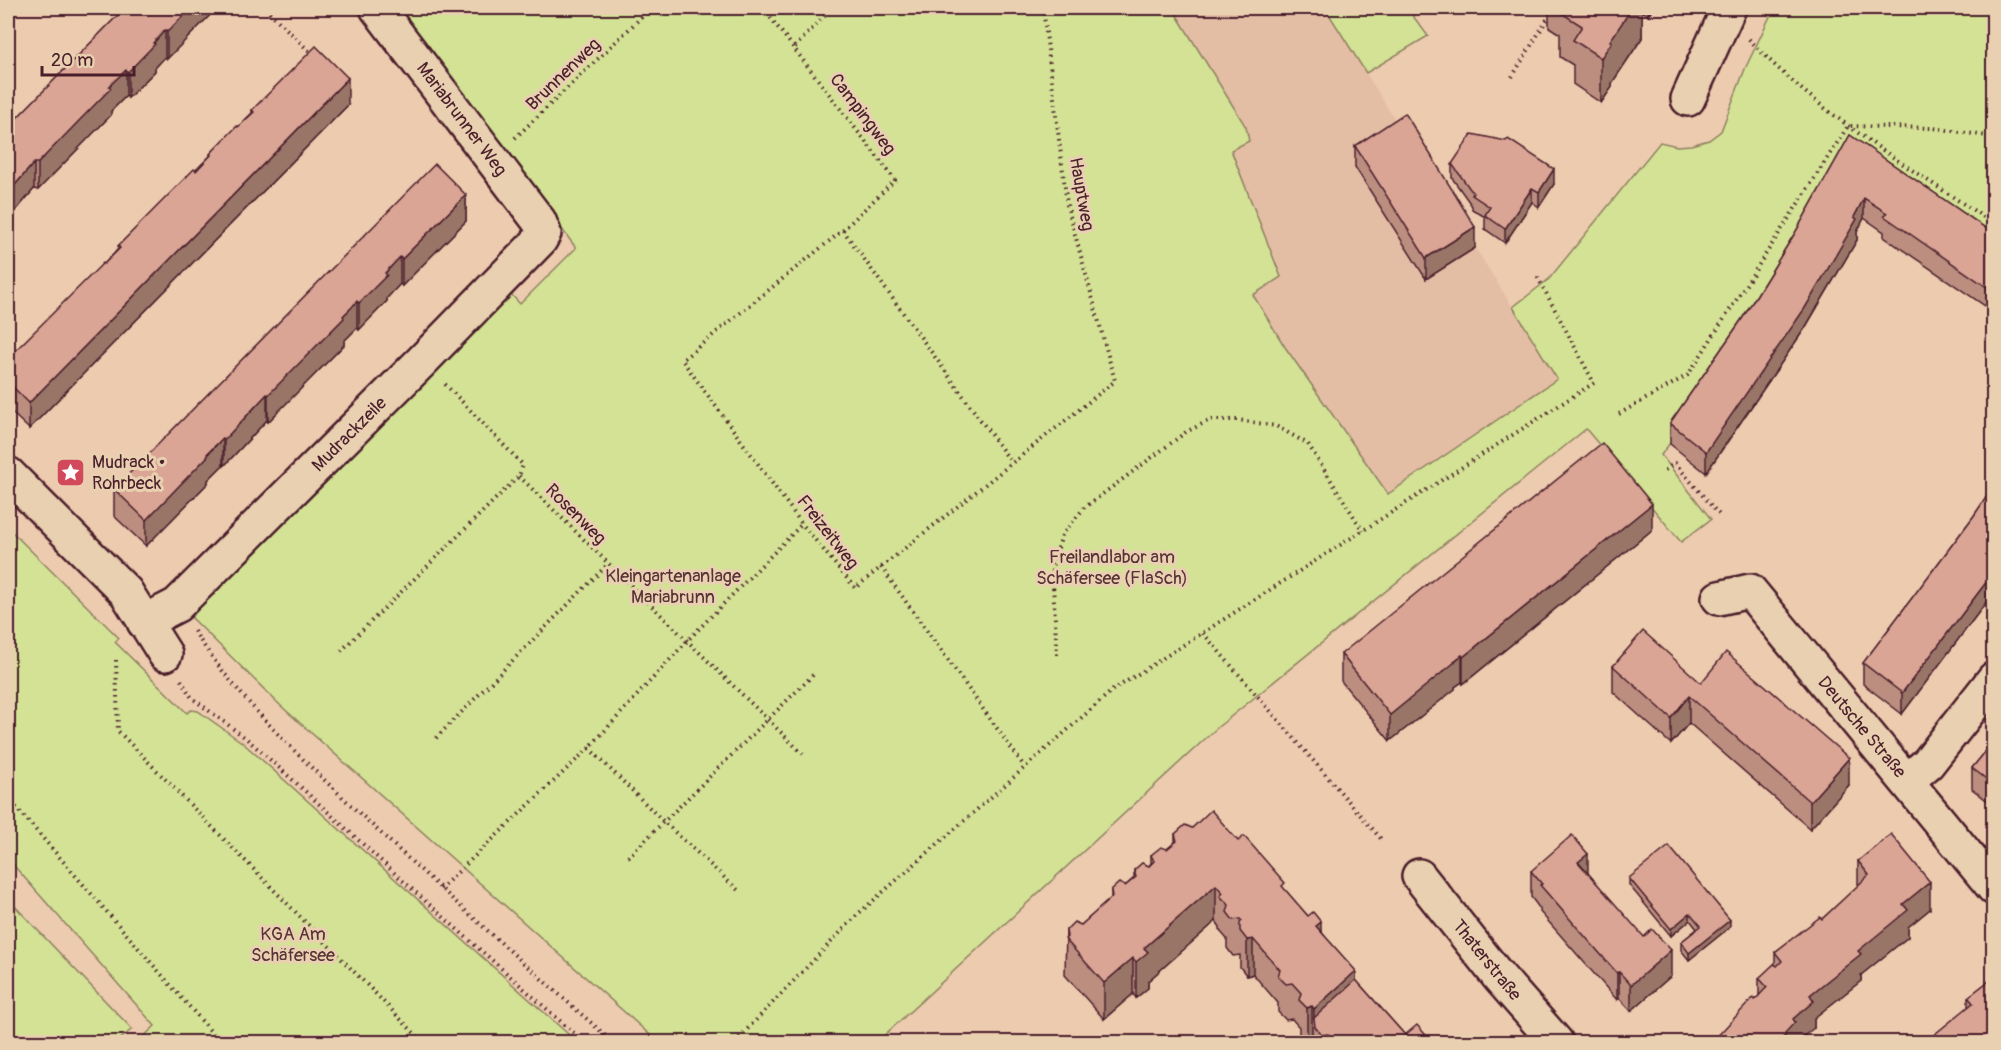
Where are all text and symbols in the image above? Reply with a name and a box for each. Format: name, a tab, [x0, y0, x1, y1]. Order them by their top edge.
street label: Brunnenweg	[521, 33, 605, 116]
scale bar	[42, 39, 134, 77]
text: 20 m	[51, 49, 93, 72]
street label: Mariabrunner Weg	[411, 58, 512, 181]
street label: Campingweg	[824, 69, 901, 160]
street label: Hauptweg	[1064, 156, 1099, 233]
street label: Mudrackzeile	[307, 392, 392, 477]
place label: Mudrack • Rohrbeck	[92, 451, 166, 495]
place icon: Mudrack • Rohrbeck	[55, 456, 87, 488]
street label: Rosenweg	[540, 479, 611, 550]
street label: Freizeitweg	[792, 491, 864, 574]
park label: Freilandlabor am Schäfersee (FlaSch)	[1036, 546, 1188, 590]
park label: Kleingartenanlage Mariabrunn	[605, 565, 741, 609]
street label: Deutsche Straße	[1812, 672, 1911, 783]
street label: Thaterstraße	[1447, 915, 1526, 1006]
park label: KGA Am Schäfersee	[251, 923, 335, 967]

